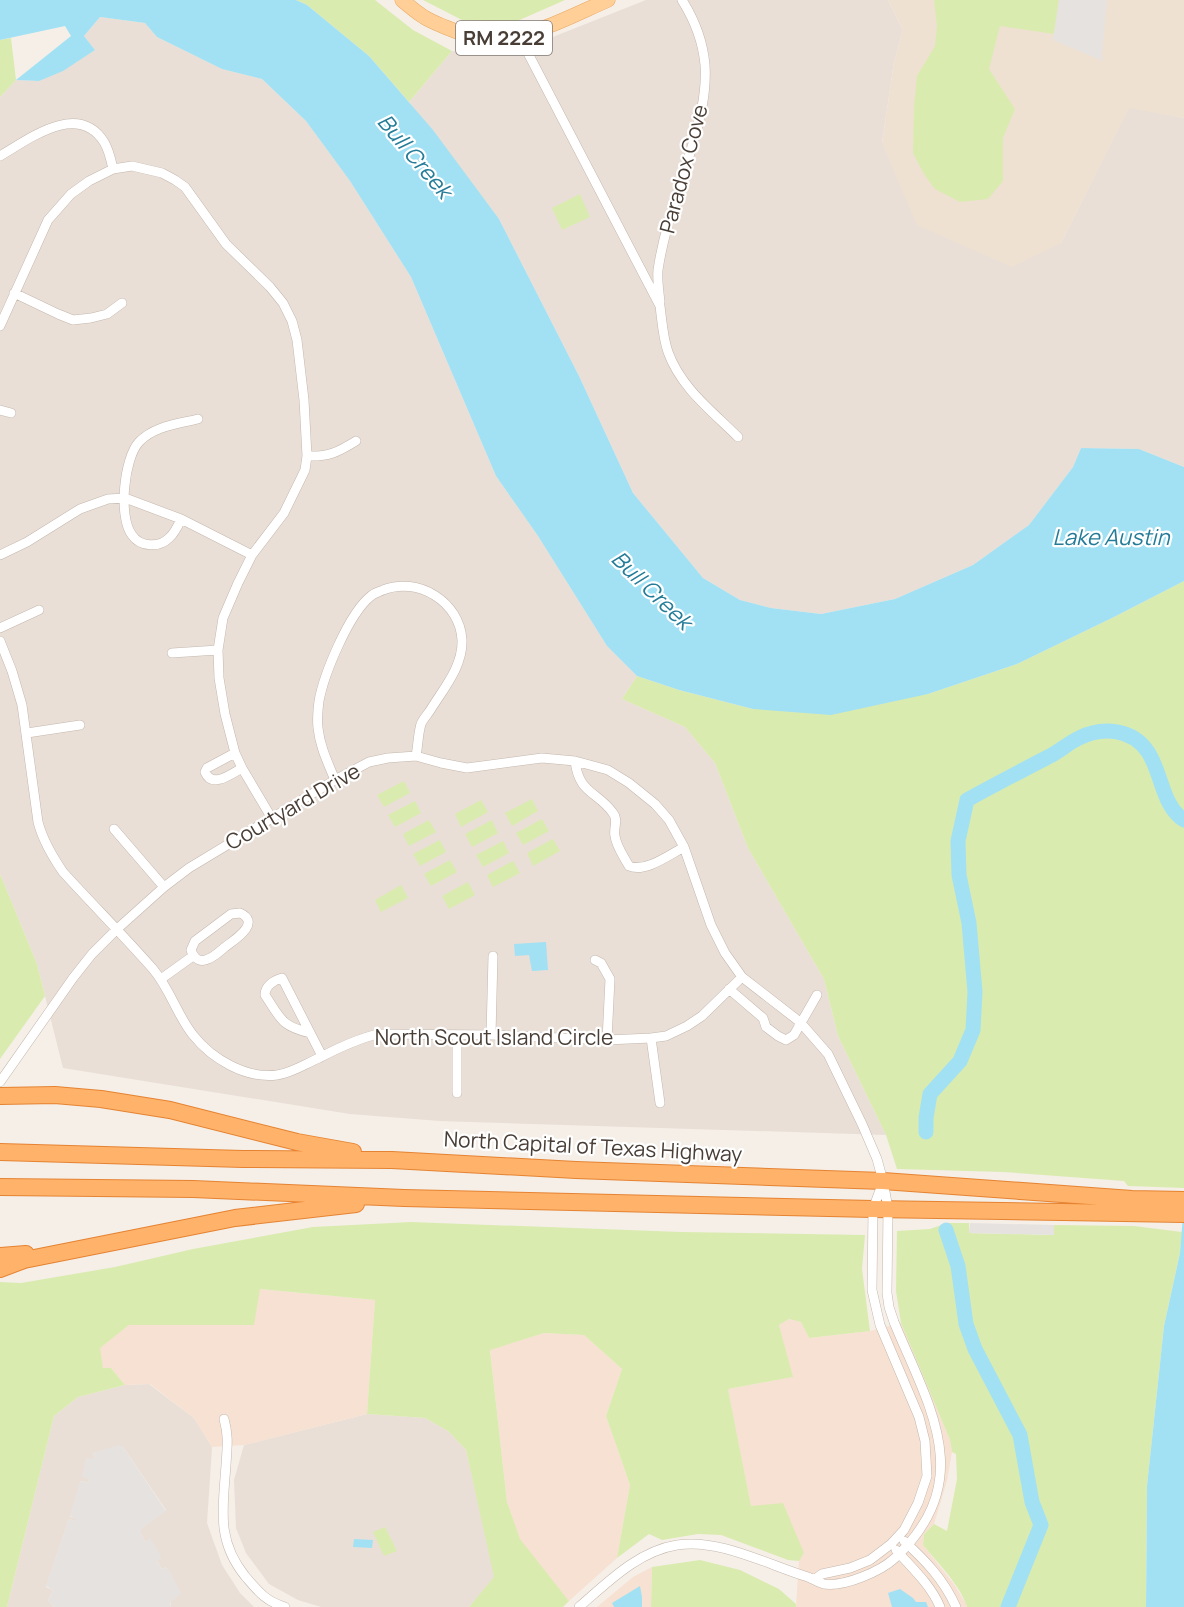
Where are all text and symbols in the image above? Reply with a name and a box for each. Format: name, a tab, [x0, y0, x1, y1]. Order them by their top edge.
road number: RM 2222	[456, 21, 552, 55]
street label: Paradox Cove	[652, 101, 714, 236]
water label: Bull Creek	[371, 108, 461, 207]
water label: Lake Austin	[1053, 522, 1170, 552]
water label: Bull Creek	[605, 544, 701, 638]
street label: Courtyard Drive	[220, 756, 365, 856]
street label: North Scout Island Circle	[375, 1023, 613, 1051]
street label: North Capital of Texas Highway	[443, 1124, 743, 1168]

